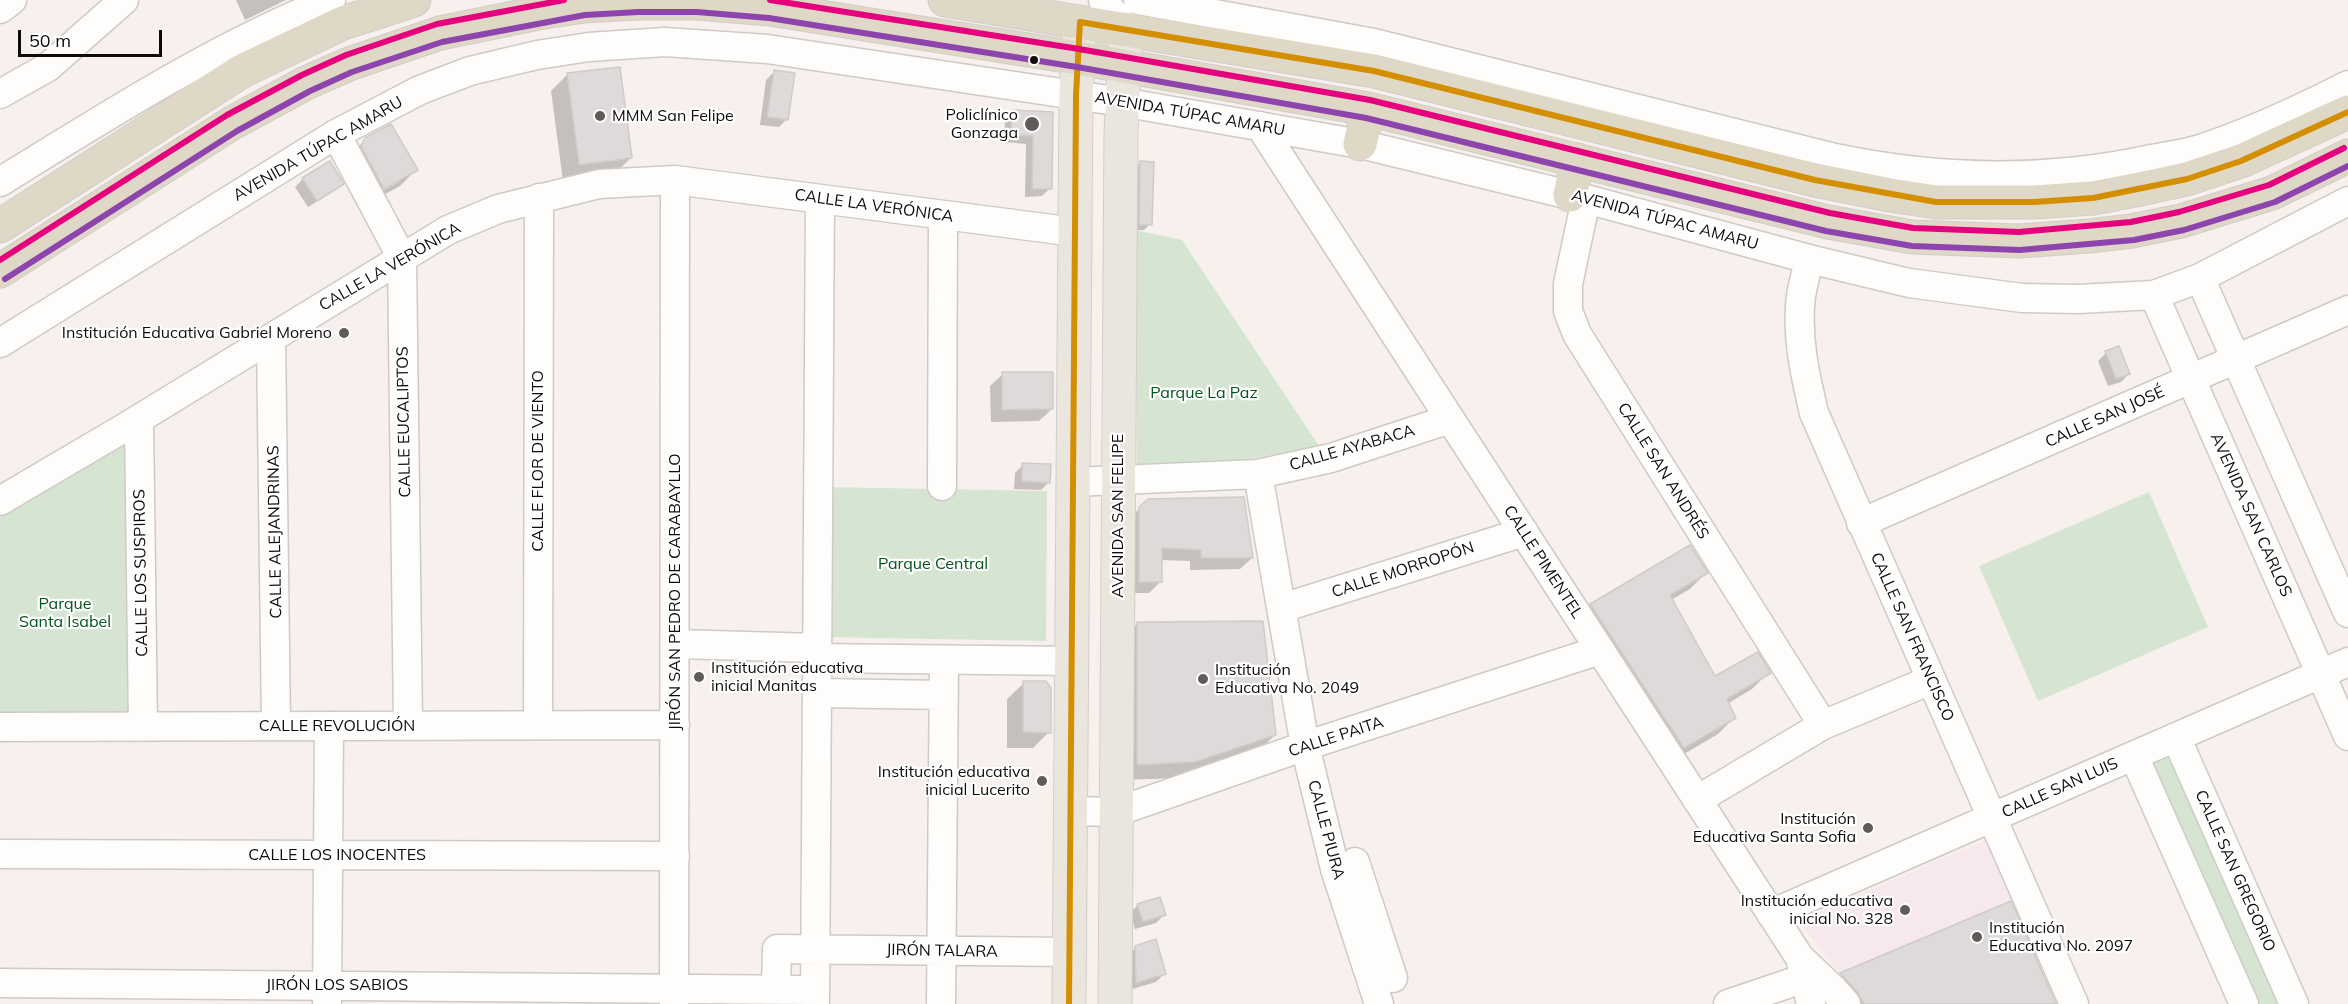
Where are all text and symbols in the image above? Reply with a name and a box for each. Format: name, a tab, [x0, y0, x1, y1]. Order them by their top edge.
scale bar	[21, 18, 165, 56]
text: 50 m	[29, 29, 71, 52]
unlabelled marker	[1028, 54, 1040, 66]
street label: AVENIDA TÚPAC AMARU	[1094, 88, 1286, 140]
street label: AVENIDA TÚPAC AMARU	[230, 93, 406, 205]
place label: Policlínico Gonzaga	[946, 105, 1018, 143]
place label: MMM San Felipe	[612, 106, 734, 126]
marker: MMM San Felipe	[593, 109, 607, 123]
marker: Policlínico Gonzaga	[1023, 115, 1041, 133]
street label: CALLE LA VERÓNICA	[793, 185, 955, 227]
street label: AVENIDA TÚPAC AMARU	[1570, 186, 1760, 254]
street label: CALLE LA VERÓNICA	[316, 219, 464, 315]
place label: Institución Educativa Gabriel Moreno	[62, 323, 332, 343]
marker: Institución Educativa Gabriel Moreno	[337, 326, 351, 340]
street label: CALLE EUCALIPTOS	[393, 346, 415, 498]
street label: CALLE FLOR DE VIENTO	[528, 370, 548, 552]
street label: CALLE SAN JOSÉ	[2043, 382, 2167, 452]
park label: Parque La Paz	[1150, 383, 1258, 403]
street label: CALLE SAN ANDRÉS	[1613, 399, 1713, 543]
street label: CALLE AYABACA	[1287, 421, 1417, 475]
street label: AVENIDA SAN CARLOS	[2206, 430, 2296, 600]
street label: AVENIDA SAN FELIPE	[1108, 434, 1128, 598]
street label: CALLE ALEJANDRINAS	[264, 445, 286, 619]
street label: JIRÓN SAN PEDRO DE CARABAYLLO	[665, 453, 685, 731]
street label: CALLE LOS SUSPIROS	[130, 489, 152, 657]
street label: CALLE PIMENTEL	[1499, 502, 1587, 622]
street label: CALLE MORROPÓN	[1329, 538, 1477, 602]
street label: CALLE SAN FRANCISCO	[1866, 550, 1958, 724]
park label: Parque Central	[878, 554, 988, 574]
park label: Parque Santa Isabel	[19, 594, 111, 632]
place label: Institución educativa inicial Manitas	[711, 658, 863, 696]
place label: Institución Educativa No. 2049	[1215, 660, 1359, 698]
marker: Institución educativa inicial Manitas	[692, 670, 706, 684]
marker: Institución Educativa No. 2049	[1196, 672, 1210, 686]
street label: CALLE PAITA	[1286, 713, 1386, 761]
street label: CALLE REVOLUCIÓN	[259, 716, 415, 736]
street label: CALLE SAN LUIS	[1999, 754, 2121, 822]
place label: Institución educativa inicial Lucerito	[878, 762, 1030, 800]
marker: Institución educativa inicial Lucerito	[1035, 774, 1049, 788]
street label: CALLE PIURA	[1303, 778, 1349, 882]
street label: CALLE SAN GREGORIO	[2191, 787, 2279, 955]
place label: Institución Educativa Santa Sofia	[1693, 809, 1856, 847]
marker: Institución Educativa Santa Sofia	[1861, 821, 1875, 835]
street label: CALLE LOS INOCENTES	[248, 845, 426, 865]
place label: Institución educativa inicial No. 328	[1741, 891, 1893, 929]
marker: Institución educativa inicial No. 328	[1898, 903, 1912, 917]
place label: Institución Educativa No. 2097	[1989, 918, 2133, 956]
marker: Institución Educativa No. 2097	[1970, 930, 1984, 944]
street label: JIRÓN TALARA	[886, 940, 998, 962]
street label: JIRÓN LOS SABIOS	[266, 975, 408, 995]

